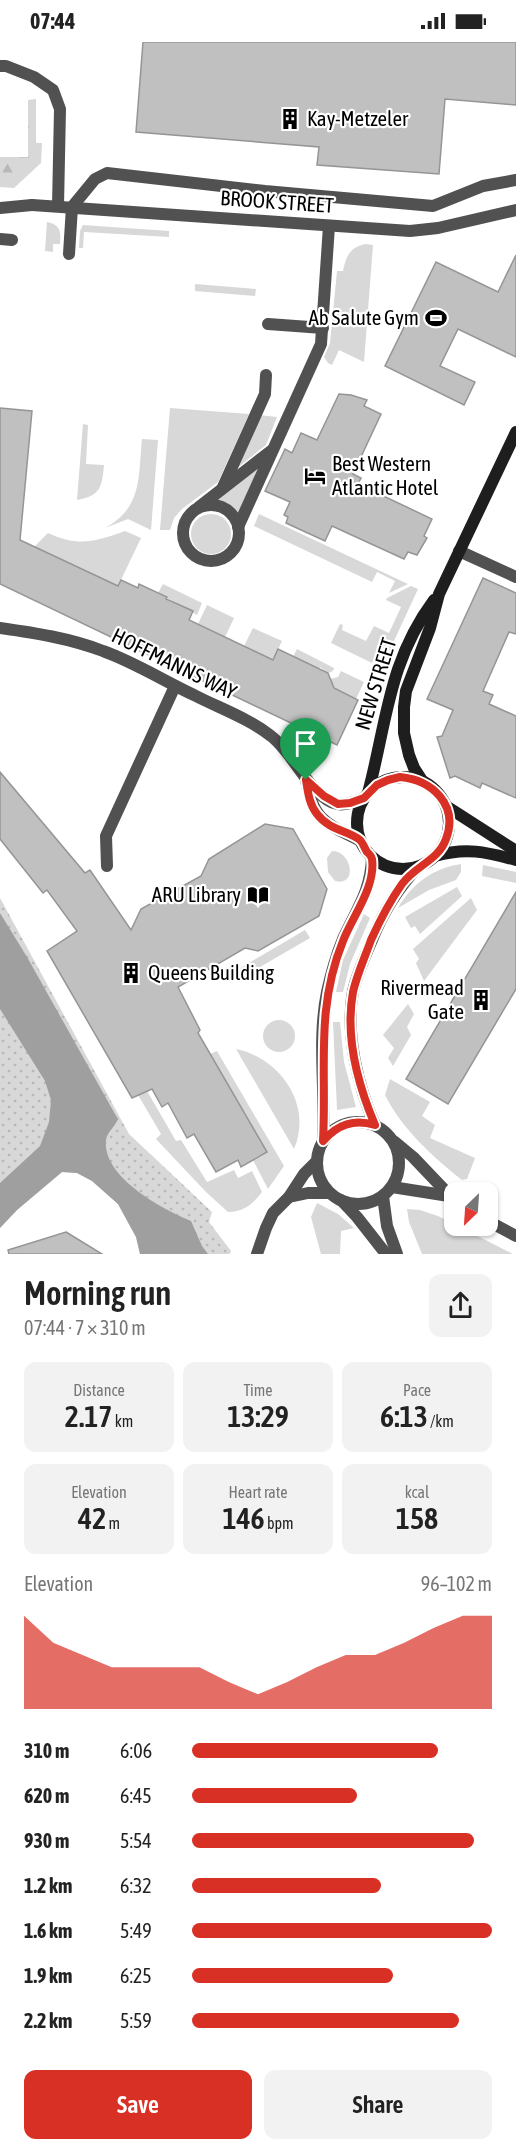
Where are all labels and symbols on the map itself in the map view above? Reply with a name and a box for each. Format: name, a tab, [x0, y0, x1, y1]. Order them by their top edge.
place label: Kay-Metzeler	[307, 106, 409, 130]
building icon: Kay-Metzeler	[278, 107, 302, 131]
street label: BROOK STREET	[220, 185, 335, 217]
place label: Ab Salute Gym	[308, 305, 419, 329]
sports icon: Ab Salute Gym	[424, 306, 448, 330]
place label: Best Western Atlantic Hotel	[332, 451, 439, 499]
hotel icon: Best Western Atlantic Hotel	[303, 464, 327, 488]
street label: HOFFMANNS WAY	[108, 623, 241, 704]
street label: NEW STREET	[350, 635, 400, 733]
pin	[280, 718, 331, 780]
place label: ARU Library	[152, 882, 241, 906]
library icon: ARU Library	[246, 883, 270, 907]
place label: Queens Building	[148, 960, 274, 984]
building icon: Queens Building	[119, 961, 143, 985]
place label: Rivermead Gate	[380, 975, 464, 1023]
building icon: Rivermead Gate	[469, 988, 493, 1012]
north arrow	[444, 1182, 498, 1236]

